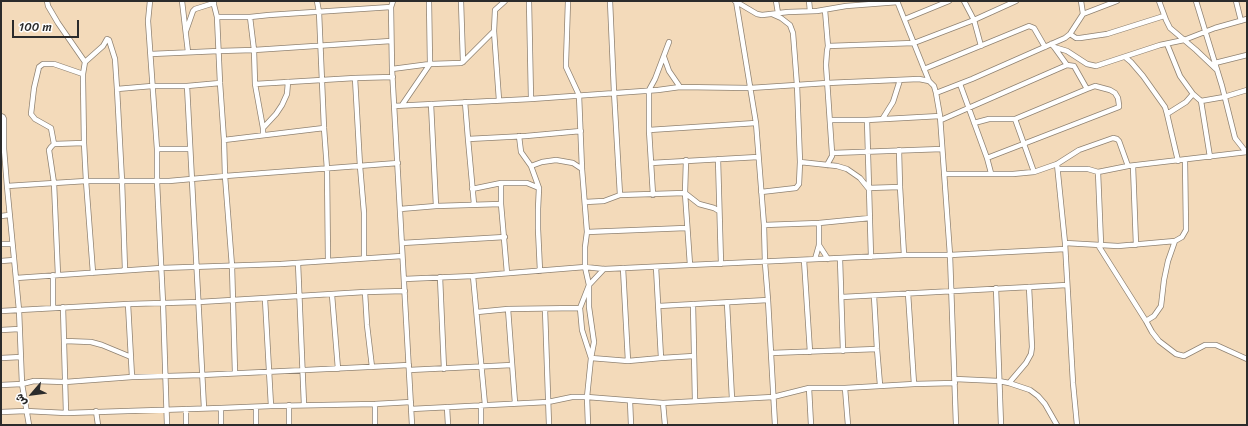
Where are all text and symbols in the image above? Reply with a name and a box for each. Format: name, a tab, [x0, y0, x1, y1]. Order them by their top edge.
scale bar	[14, 12, 81, 38]
text: 100 m	[19, 16, 52, 38]
north arrow	[12, 374, 52, 414]
text: ش	[10, 390, 32, 410]

